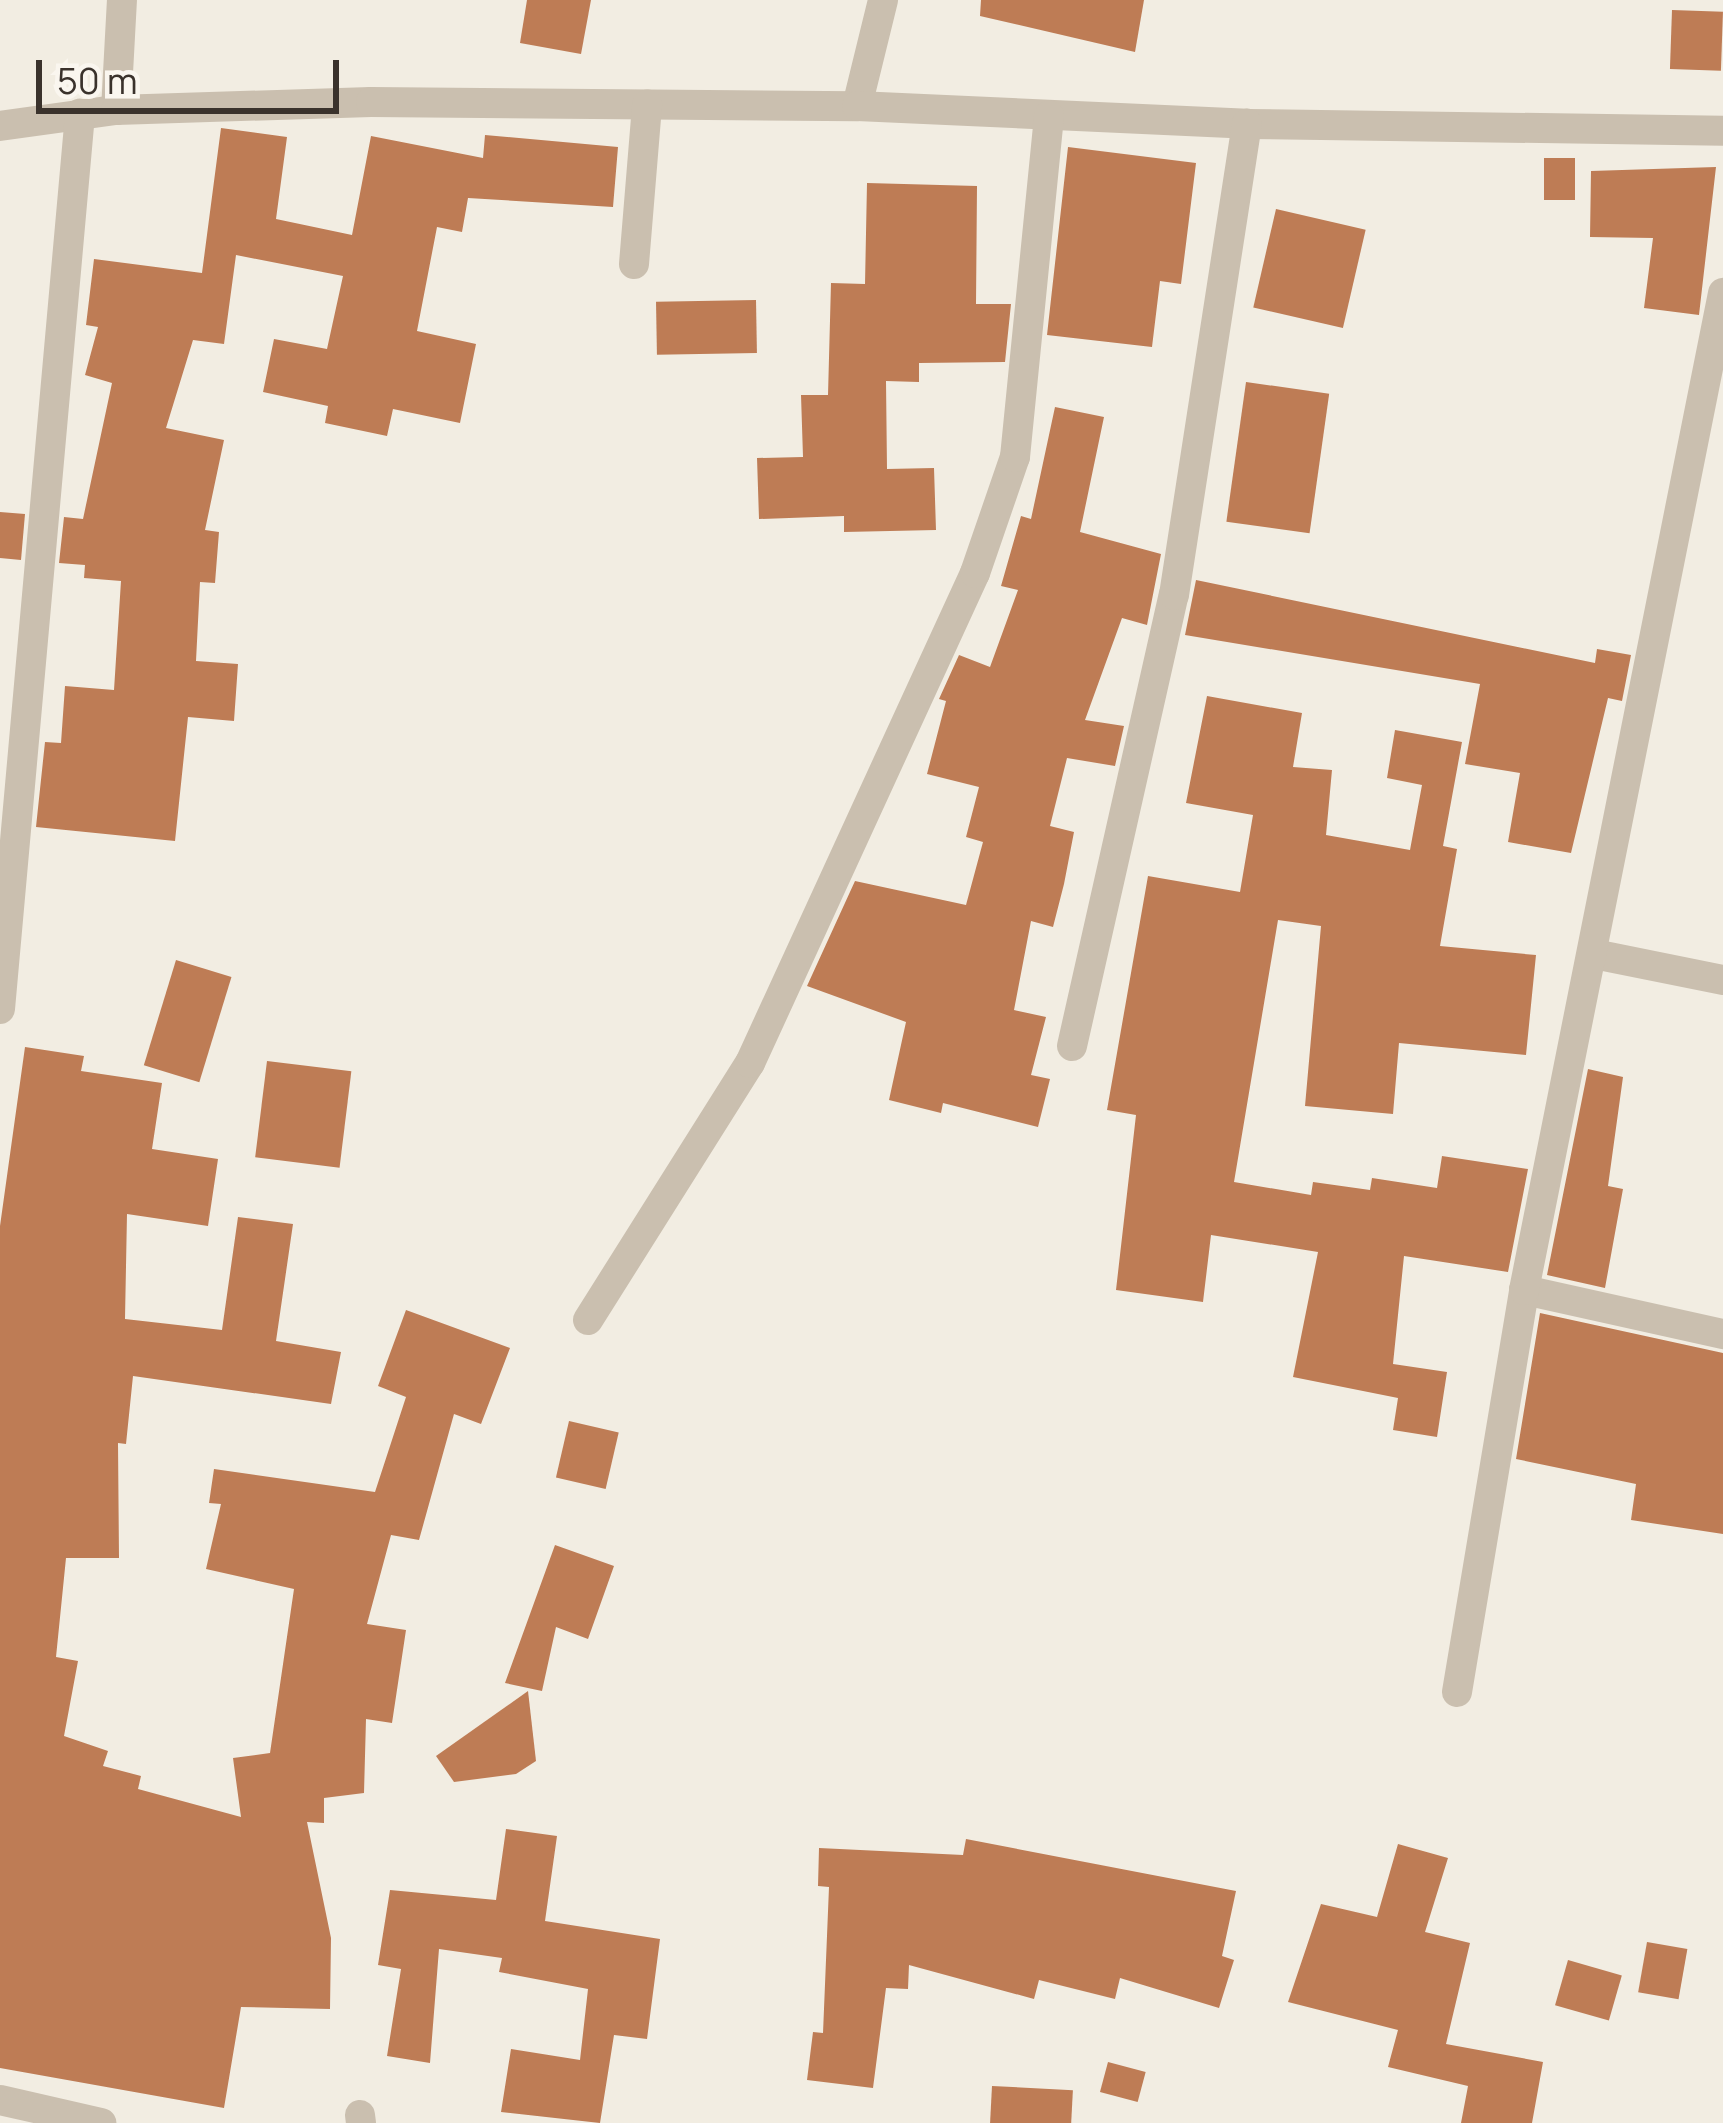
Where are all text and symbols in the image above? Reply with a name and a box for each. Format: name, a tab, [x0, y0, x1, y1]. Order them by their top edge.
scale bar	[42, 36, 345, 110]
text: 50 m	[57, 56, 137, 105]

